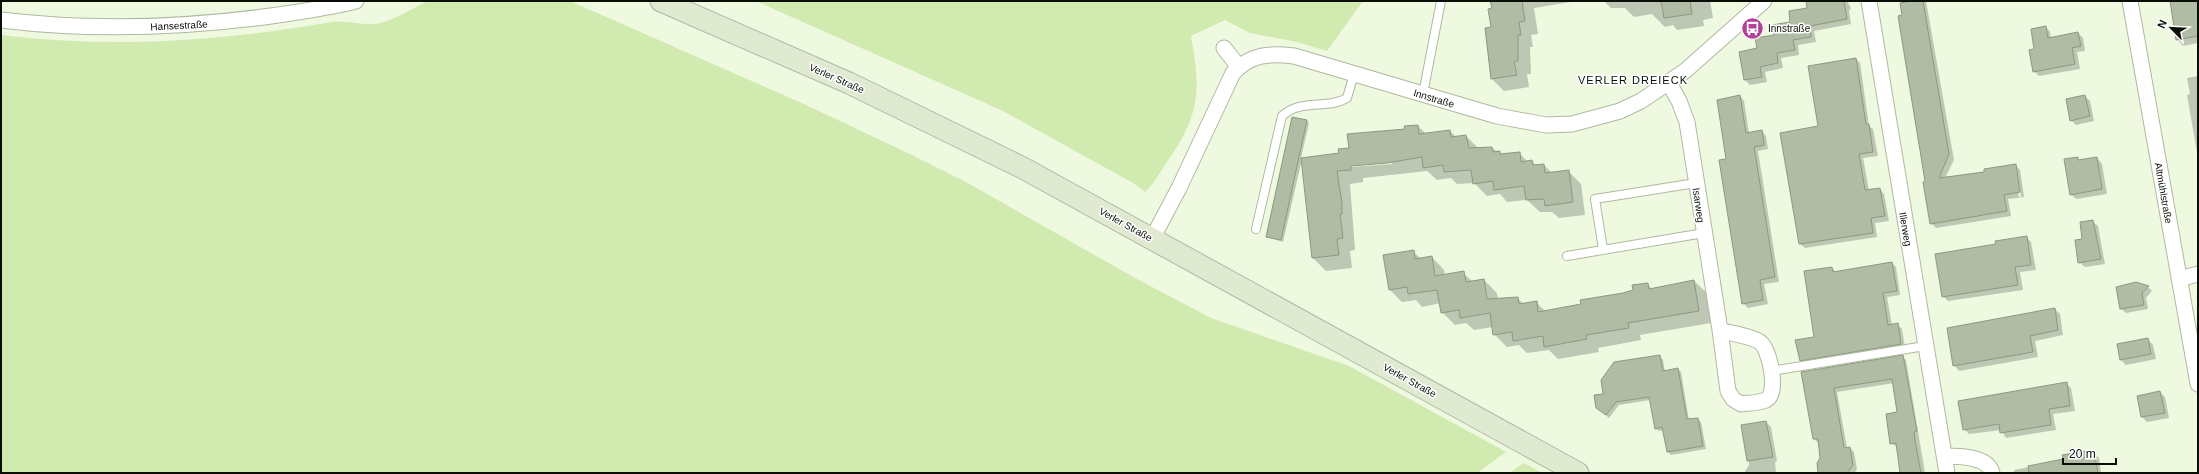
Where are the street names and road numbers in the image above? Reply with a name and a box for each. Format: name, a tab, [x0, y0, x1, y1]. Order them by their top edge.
street label: Hansestraße	[150, 18, 208, 32]
street label: Verler Straße	[808, 61, 866, 96]
street label: Innstraße	[1412, 87, 1456, 110]
street label: Altmühlstraße	[2153, 162, 2174, 225]
street label: Isarweg	[1691, 187, 1706, 223]
street label: Verler Straße	[1097, 205, 1155, 244]
street label: Illerweg	[1897, 211, 1914, 247]
street label: Verler Straße	[1381, 361, 1439, 400]

